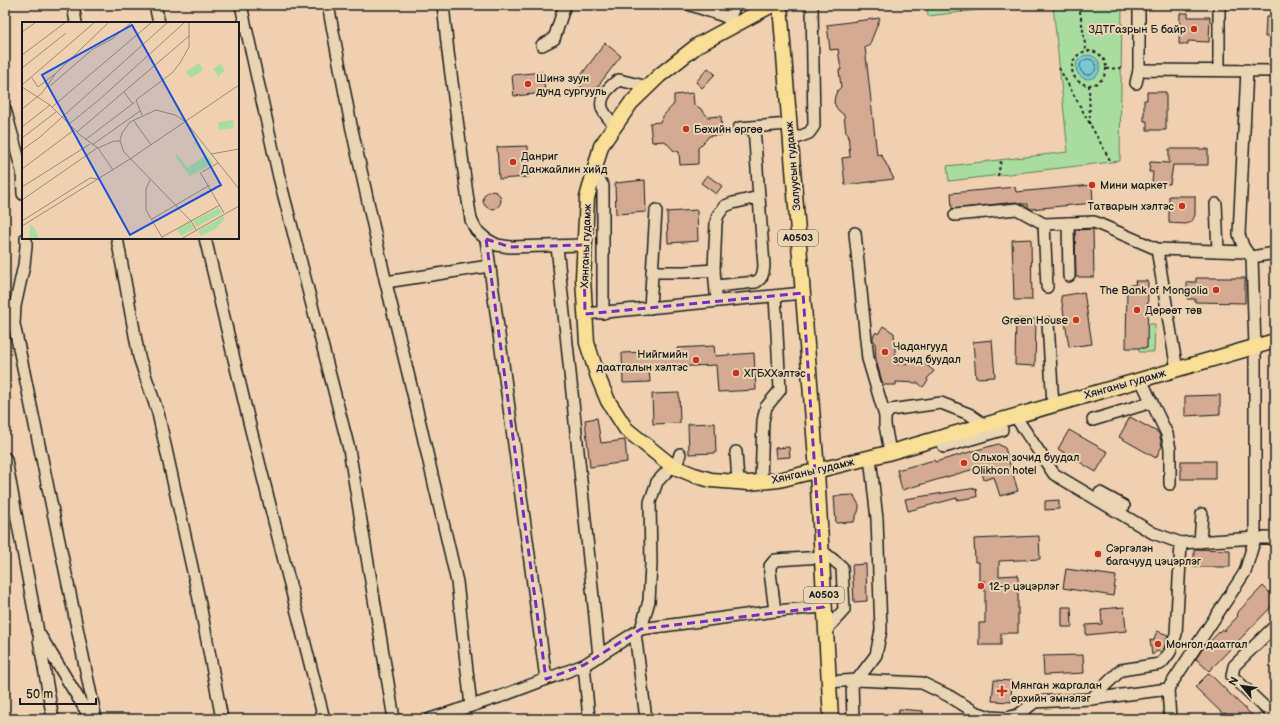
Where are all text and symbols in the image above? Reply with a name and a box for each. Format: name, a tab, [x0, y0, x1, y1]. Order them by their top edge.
inset map	[22, 22, 239, 239]
place label: ЗДТГазрын Б байр	[1089, 23, 1187, 36]
marker: ЗДТГазрын Б байр	[1189, 24, 1199, 34]
place label: Шинэ зуун дунд сургууль	[536, 72, 607, 98]
marker: Шинэ зуун дунд сургууль	[523, 79, 533, 89]
street label: Залуусын гудамж	[783, 121, 803, 211]
place label: Бөхийн өргөө	[694, 123, 763, 136]
marker: Бөхийн өргөө	[681, 124, 691, 134]
place label: Данриг Данжайлин хийд	[521, 150, 608, 176]
marker: Данриг Данжайлин хийд	[508, 157, 518, 167]
place label: Мини маркет	[1100, 179, 1168, 192]
marker: Мини маркет	[1087, 180, 1097, 190]
place label: Татварын хэлтэс	[1087, 200, 1175, 213]
marker: Татварын хэлтэс	[1177, 201, 1187, 211]
street label: Хянганы гудамж	[578, 203, 594, 288]
road number: A0503	[778, 230, 818, 246]
place label: The Bank of Mongolia	[1099, 284, 1208, 297]
marker: The Bank of Mongolia	[1211, 285, 1221, 295]
place label: Дөрөөт төв	[1145, 304, 1202, 317]
marker: Дөрөөт төв	[1132, 305, 1142, 315]
place label: Green House	[1002, 314, 1068, 327]
marker: Green House	[1071, 315, 1081, 325]
place label: Чадангууд зочид буудал	[893, 340, 961, 366]
marker: Чадангууд зочид буудал	[880, 347, 890, 357]
place label: Нийгмийн даатгалын хэлтэс	[596, 348, 689, 374]
marker: Нийгмийн даатгалын хэлтэс	[691, 355, 701, 365]
street label: Хянганы гудамж	[1083, 366, 1168, 402]
place label: ХГБХХэлтэс	[744, 367, 806, 380]
marker: ХГБХХэлтэс	[731, 368, 741, 378]
place label: Ольхон зочид буудал Olikhon hotel	[972, 451, 1080, 477]
street label: Хянганы гудамж	[771, 455, 856, 487]
marker: Ольхон зочид буудал Olikhon hotel	[959, 458, 969, 468]
place label: Сэргэлэн багачууд цэцэрлэг	[1106, 542, 1202, 568]
marker: Сэргэлэн багачууд цэцэрлэг	[1093, 549, 1103, 559]
place label: 12-р цэцэрлэг	[989, 580, 1060, 593]
marker: 12-р цэцэрлэг	[976, 581, 986, 591]
road number: A0503	[804, 587, 844, 603]
place label: Монгол даатгал	[1166, 638, 1248, 651]
marker: Монгол даатгал	[1153, 639, 1163, 649]
north arrow	[1222, 666, 1262, 706]
text: N	[1226, 675, 1241, 688]
place label: Мянган жаргалан өрхийн эмнэлэг	[1011, 679, 1102, 705]
scale bar	[20, 680, 96, 706]
marker: Мянган жаргалан өрхийн эмнэлэг	[996, 685, 1008, 697]
text: 50 m	[26, 687, 53, 702]

